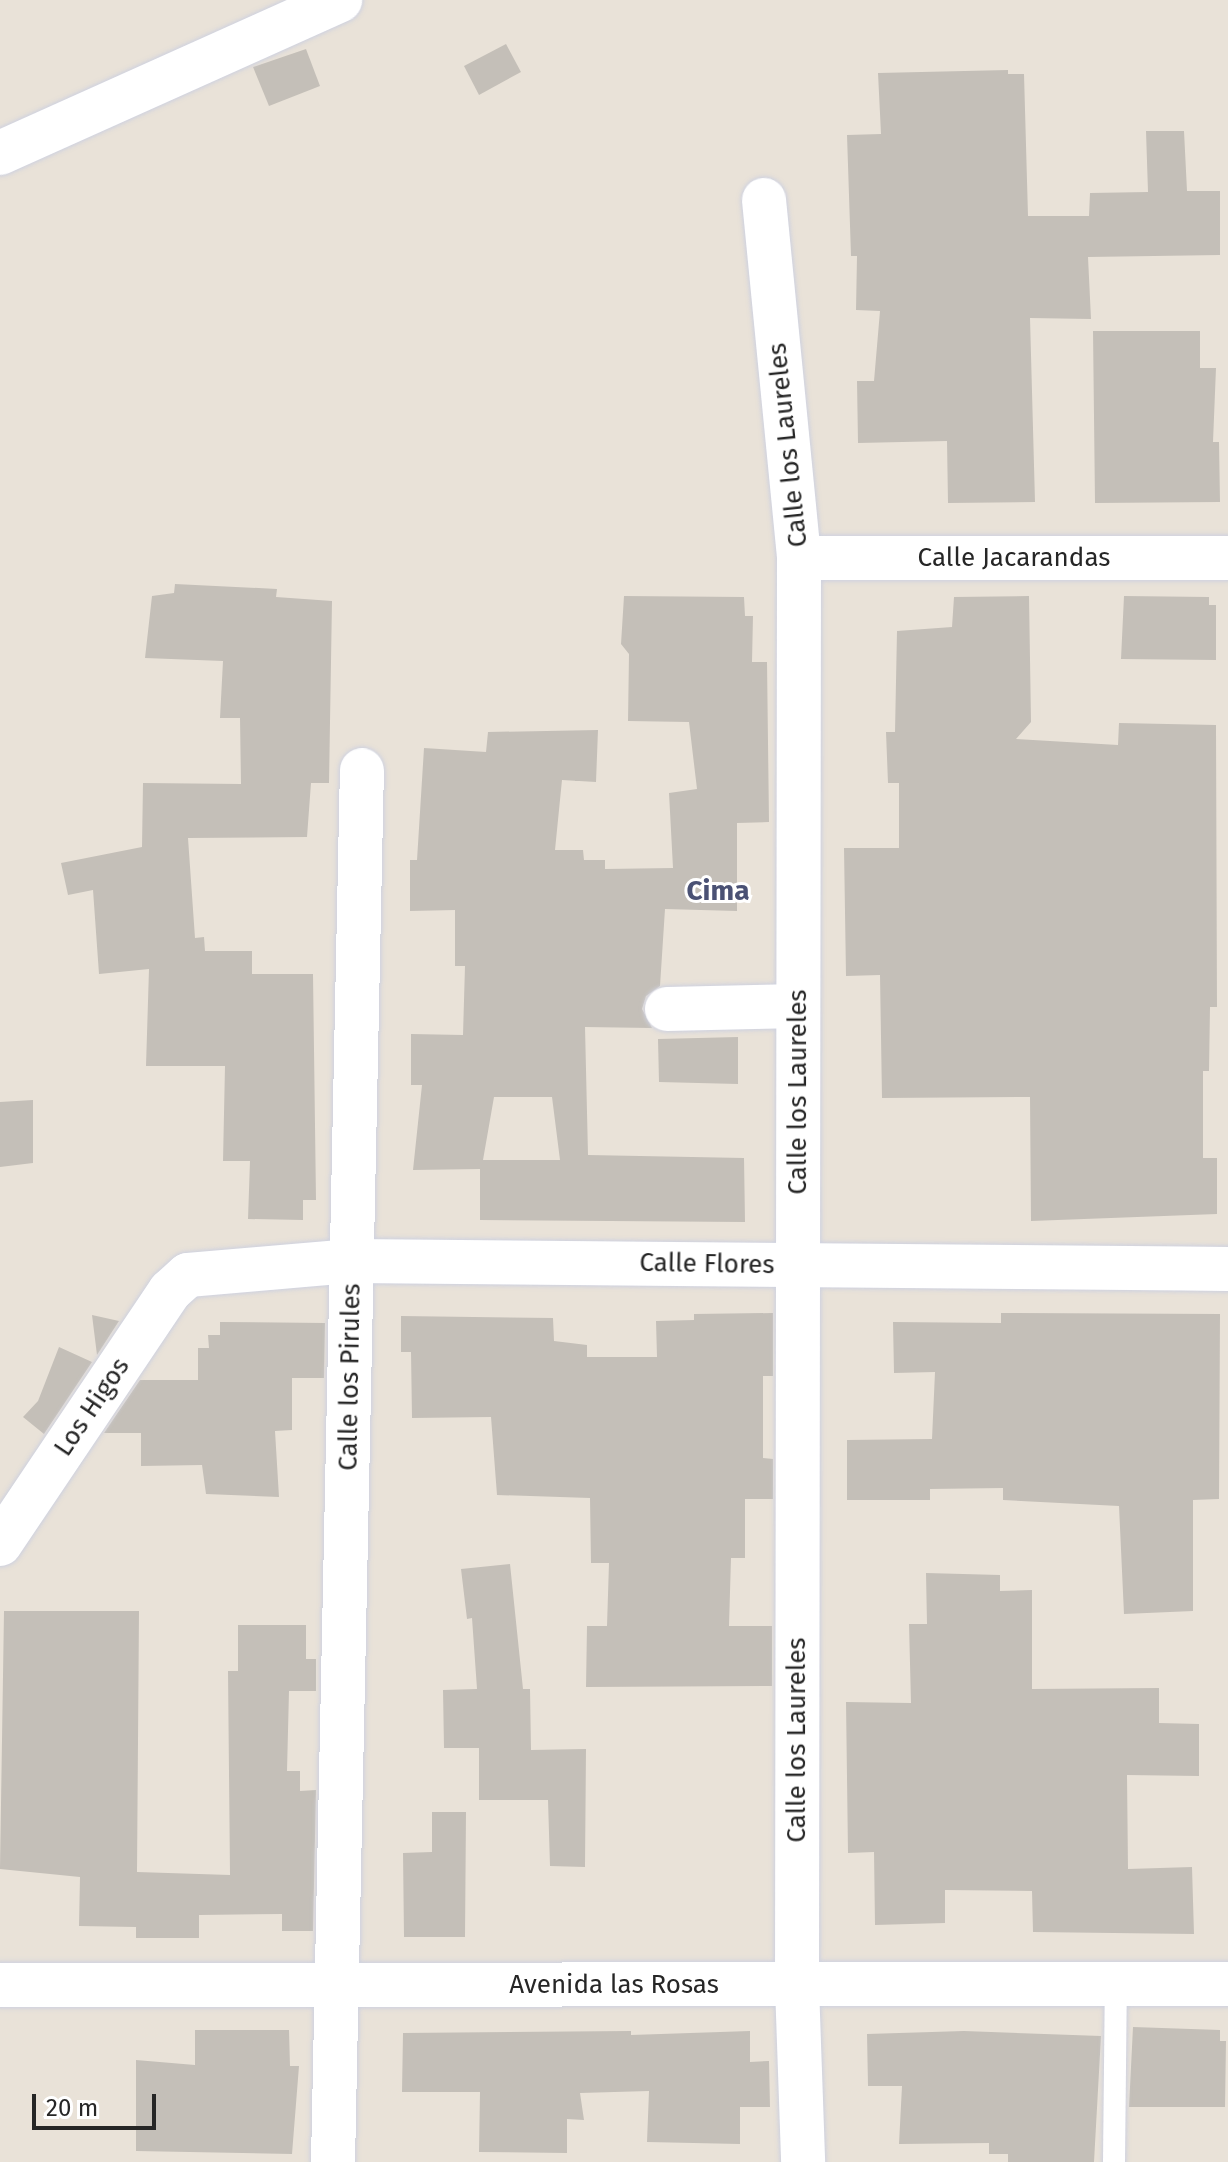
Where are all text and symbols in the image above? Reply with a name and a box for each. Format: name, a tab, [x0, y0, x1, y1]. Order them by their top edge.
street label: Calle los Laureles	[762, 341, 814, 549]
street label: Calle Jacarandas	[918, 542, 1110, 574]
district label: Cima	[687, 874, 749, 908]
street label: Calle los Laureles	[782, 989, 814, 1195]
street label: Calle Flores	[639, 1247, 775, 1281]
street label: Calle los Pirules	[333, 1283, 367, 1471]
street label: Los Higos	[48, 1352, 136, 1462]
street label: Calle los Laureles	[781, 1637, 813, 1843]
street label: Avenida las Rosas	[509, 1969, 719, 2001]
scale bar	[36, 2078, 160, 2128]
text: 20 m	[46, 2094, 98, 2122]

